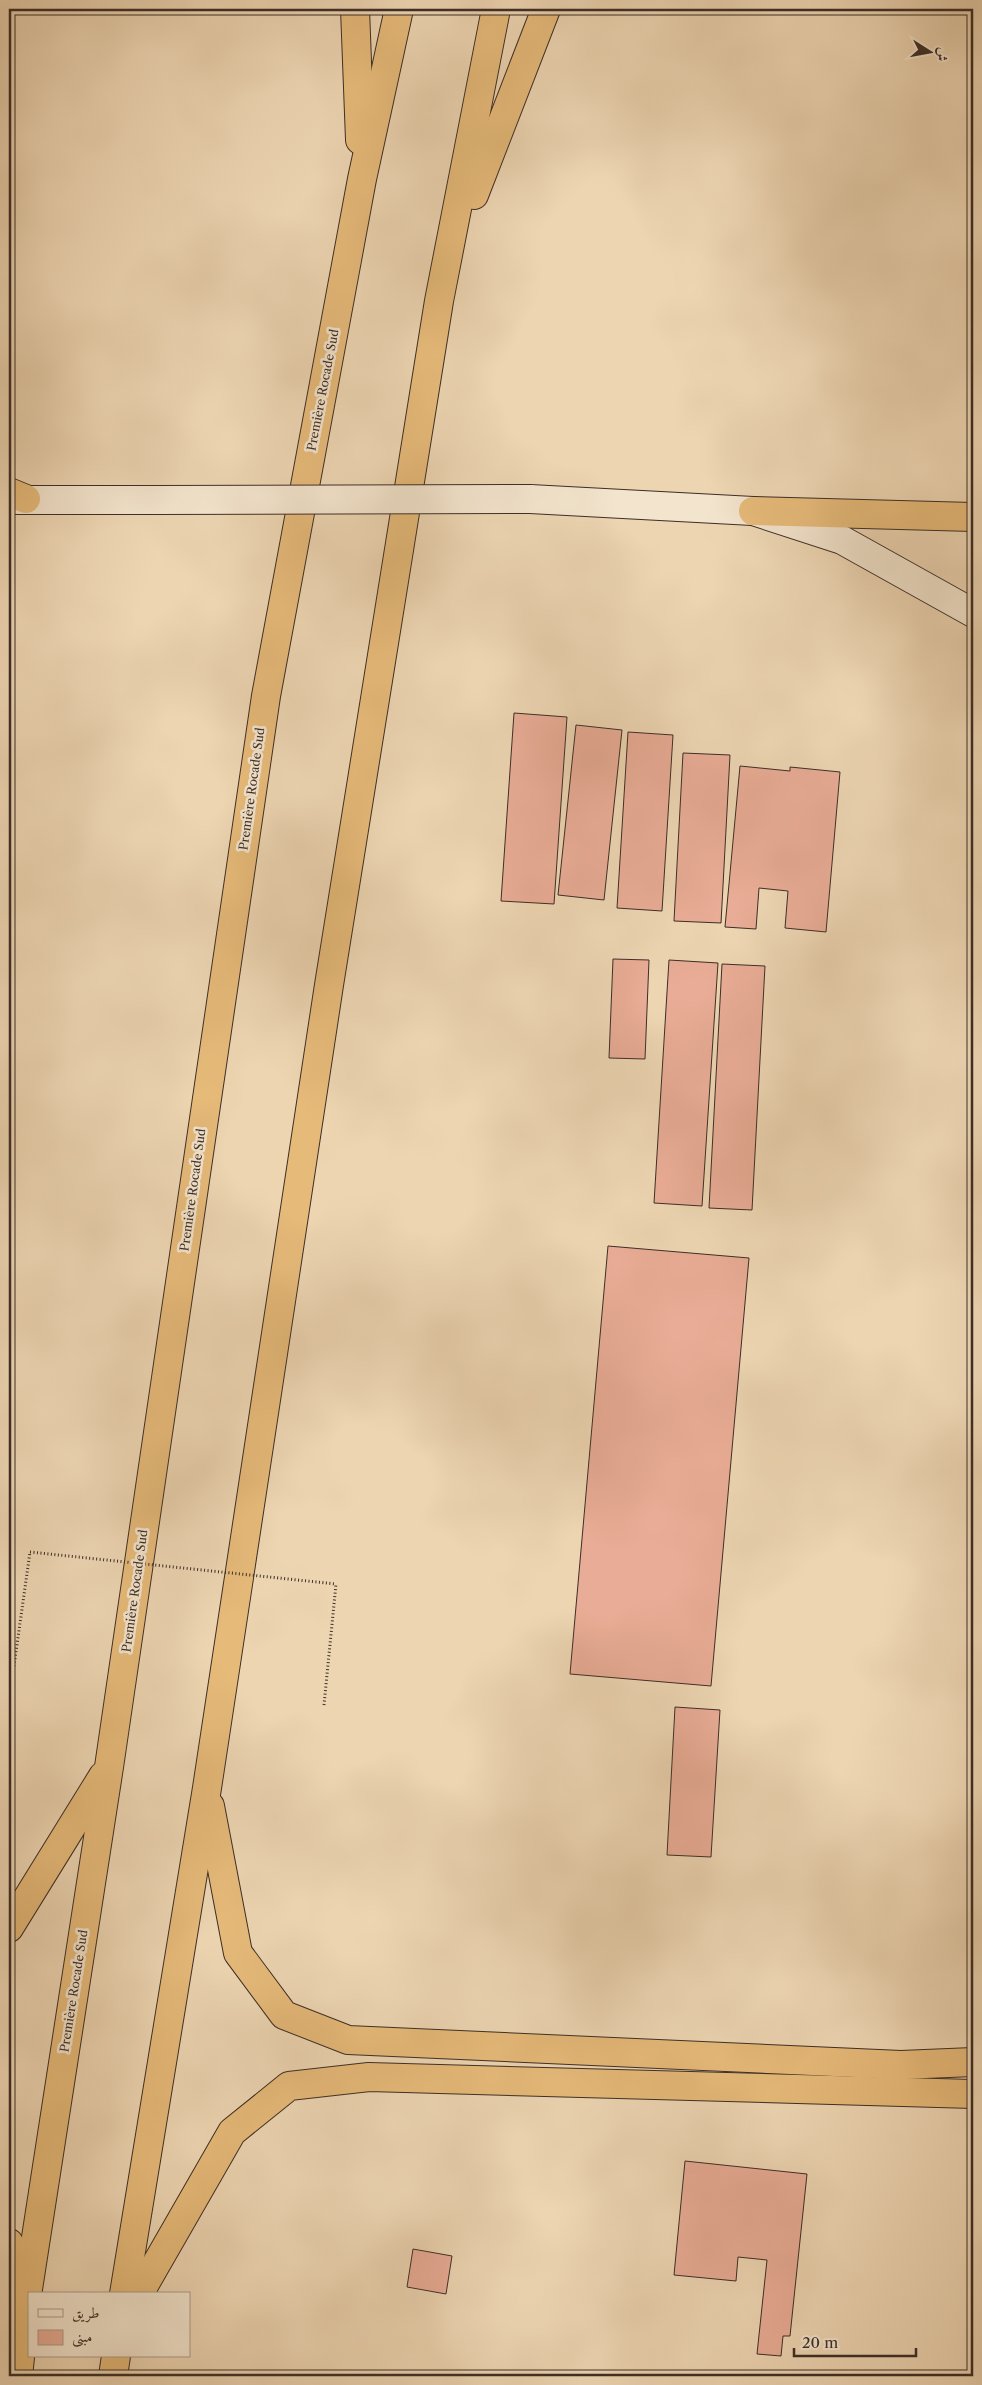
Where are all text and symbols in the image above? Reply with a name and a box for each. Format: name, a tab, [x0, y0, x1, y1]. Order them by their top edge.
north arrow	[904, 28, 954, 78]
text: ش	[933, 46, 953, 63]
street label: Première Rocade Sud	[303, 327, 342, 452]
street label: Première Rocade Sud	[235, 726, 268, 851]
street label: Première Rocade Sud	[176, 1127, 209, 1252]
street label: Première Rocade Sud	[118, 1528, 151, 1653]
street label: Première Rocade Sud	[56, 1928, 91, 2053]
legend	[28, 2292, 190, 2358]
text: طريق	[72, 2303, 99, 2323]
scale bar	[794, 2325, 917, 2357]
text: مبنى	[72, 2327, 92, 2348]
text: 20 m	[802, 2333, 838, 2352]

